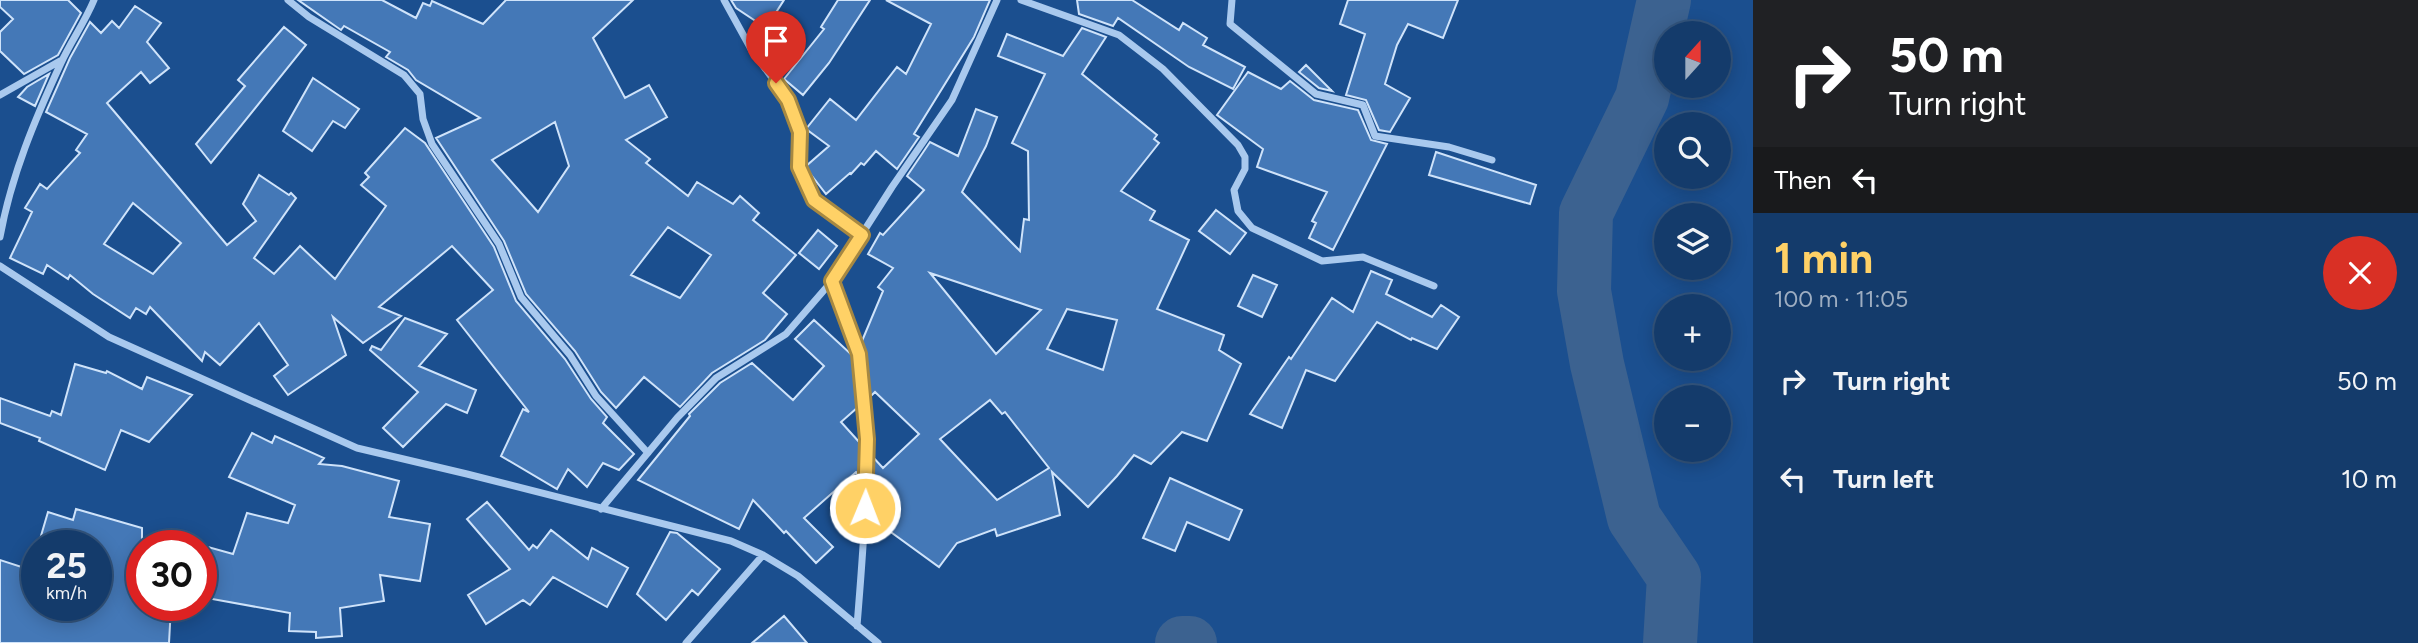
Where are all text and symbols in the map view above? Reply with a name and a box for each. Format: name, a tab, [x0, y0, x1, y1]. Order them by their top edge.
pin	[746, 11, 806, 83]
north arrow	[1654, 21, 1731, 98]
map controls	[1654, 21, 1731, 462]
icon: arrive	[757, 22, 795, 60]
text: 50 m	[1889, 25, 2004, 84]
icon: right	[1774, 28, 1865, 119]
text: Turn right	[1889, 85, 2027, 123]
button: search	[1654, 112, 1731, 189]
icon: left	[1846, 161, 1884, 199]
text: Then	[1774, 164, 1832, 196]
button: layers	[1654, 203, 1731, 280]
text: 1 min	[1774, 233, 1873, 284]
button: close	[2323, 236, 2397, 310]
text: 100 m · 11:05	[1774, 285, 1908, 313]
button: +	[1654, 294, 1731, 371]
icon: right	[1774, 362, 1812, 400]
text: Turn right	[1833, 365, 1950, 397]
text: 50 m	[2337, 365, 2397, 397]
button: −	[1654, 385, 1731, 462]
icon: left	[1774, 460, 1812, 498]
text: Turn left	[1833, 463, 1934, 495]
text: 10 m	[2341, 463, 2397, 495]
position arrow	[828, 471, 902, 545]
speed limit sign: 30	[126, 530, 217, 621]
text: 25	[46, 545, 87, 587]
text: km/h	[46, 582, 87, 604]

